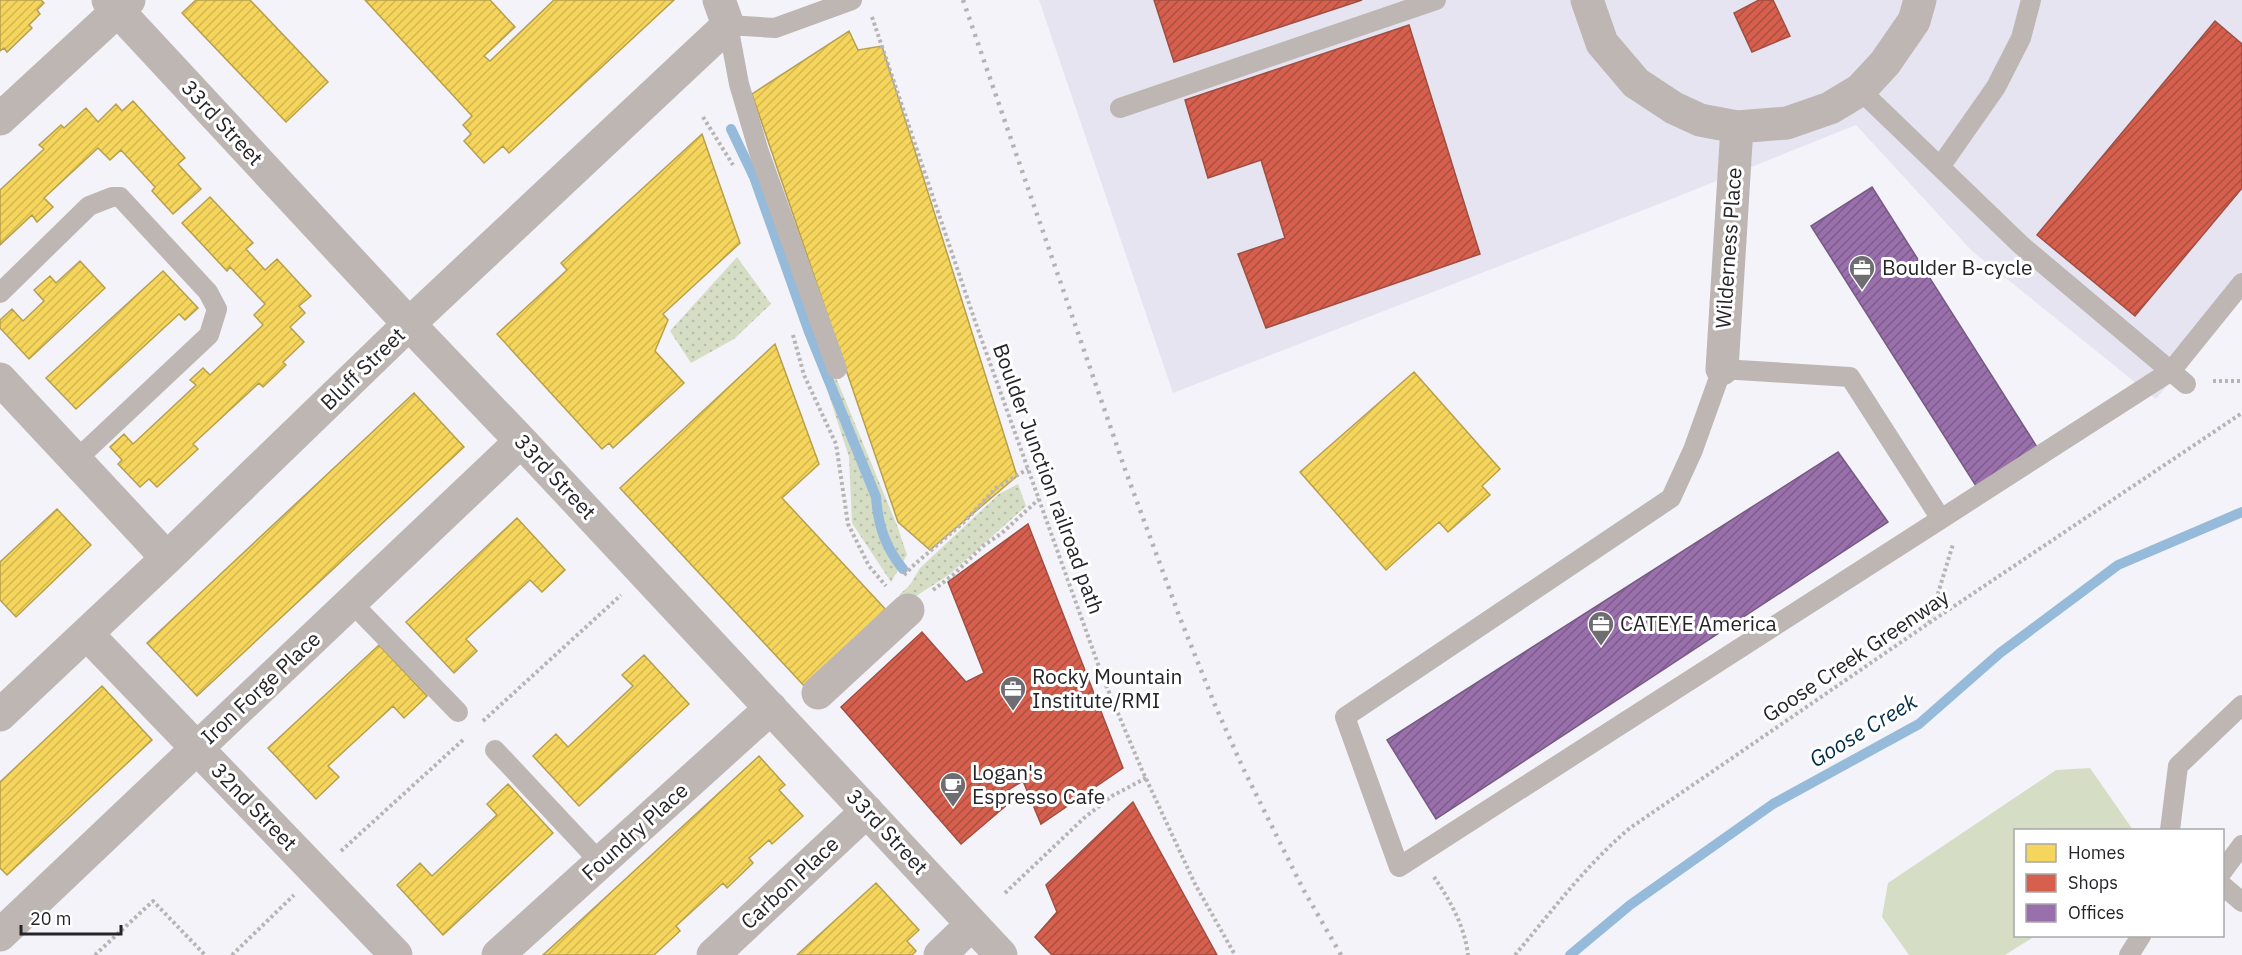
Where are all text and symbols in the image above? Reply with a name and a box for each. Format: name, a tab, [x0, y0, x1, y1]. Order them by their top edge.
street label: 33rd Street	[176, 73, 270, 171]
street label: Wilderness Place	[1708, 166, 1748, 329]
office icon: Boulder B-cycle	[1847, 253, 1877, 291]
place label: Boulder B-cycle	[1882, 253, 2033, 281]
street label: Bluff Street	[314, 321, 411, 416]
street label: Boulder Junction railroad path	[987, 339, 1111, 618]
street label: 33rd Street	[509, 427, 603, 525]
street label: Goose Creek Greenway	[1758, 584, 1954, 728]
office icon: CATEYE America	[1586, 609, 1616, 647]
place label: CATEYE America	[1620, 609, 1777, 637]
street label: Iron Forge Place	[194, 625, 326, 750]
place label: Rocky Mountain Institute/RMI	[1032, 662, 1182, 714]
office icon: Rocky Mountain Institute/RMI	[998, 674, 1028, 712]
water label: Goose Creek	[1805, 688, 1921, 772]
street label: 32nd Street	[206, 756, 304, 856]
place label: Logan's Espresso Cafe	[972, 758, 1105, 810]
cafe icon: Logan's Espresso Cafe	[938, 770, 968, 808]
street label: Foundry Place	[575, 776, 693, 886]
street label: 33rd Street	[841, 782, 935, 880]
legend	[2014, 829, 2224, 937]
street label: Carbon Place	[734, 830, 844, 935]
text: Homes	[2068, 841, 2125, 864]
text: Shops	[2068, 871, 2118, 894]
scale bar	[21, 898, 122, 936]
text: Offices	[2068, 901, 2124, 924]
text: 20 m	[30, 907, 72, 930]

